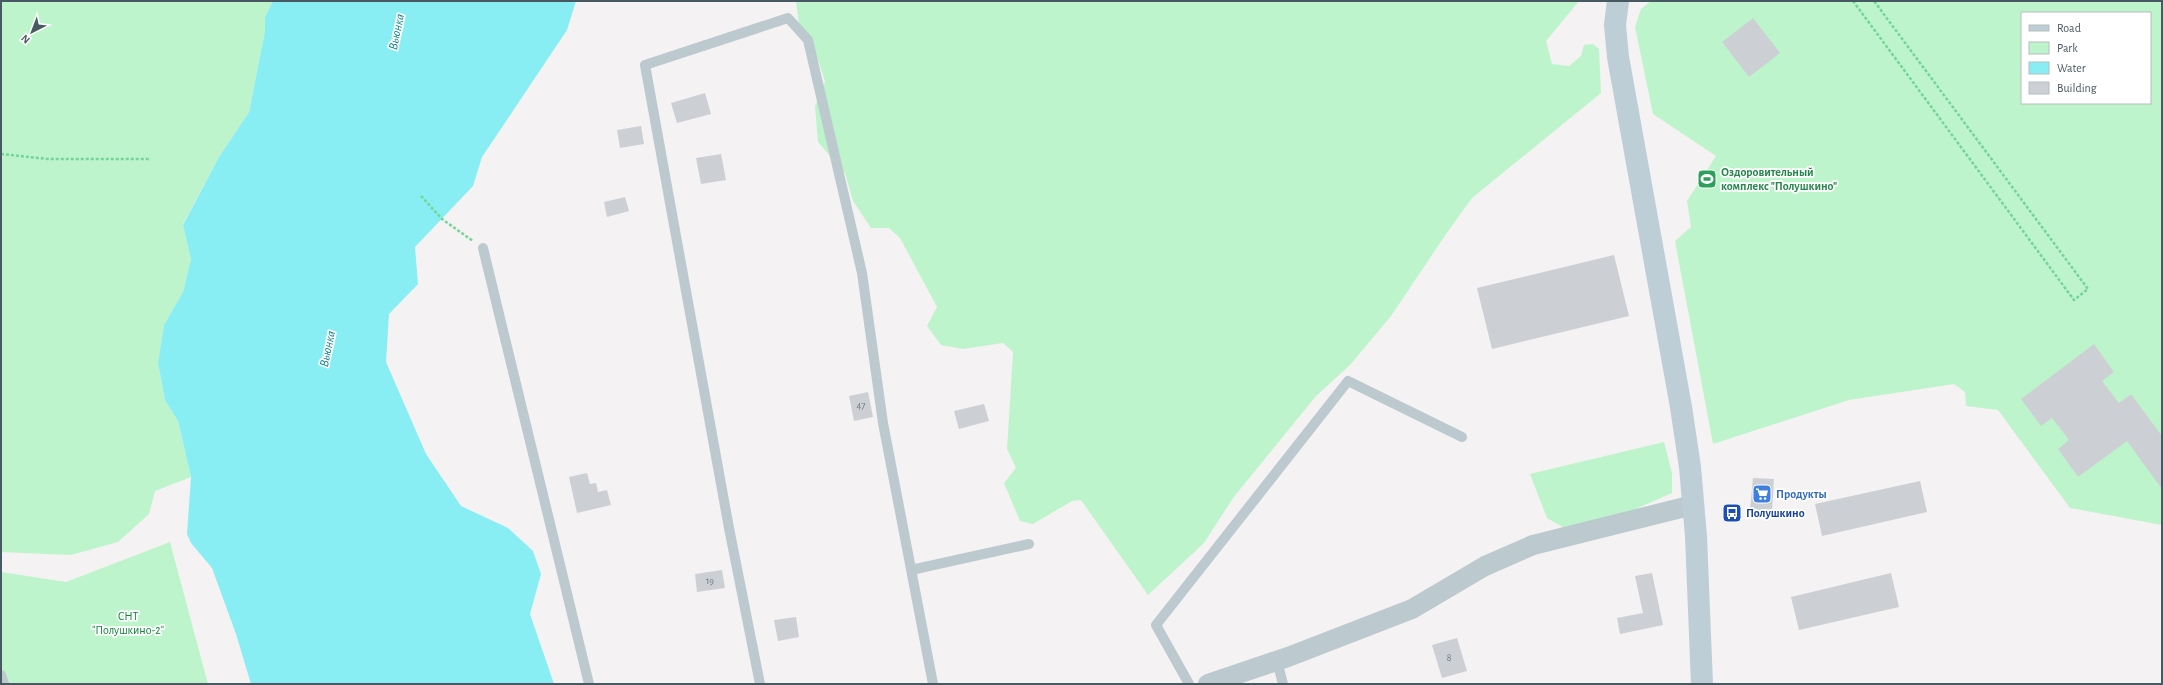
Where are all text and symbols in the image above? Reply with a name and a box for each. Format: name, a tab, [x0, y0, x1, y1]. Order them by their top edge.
north arrow	[12, 12, 52, 52]
water label: Вьюнка	[387, 12, 407, 51]
legend	[2021, 12, 2151, 104]
text: Road	[2057, 22, 2081, 34]
text: N	[19, 32, 32, 46]
text: Park	[2057, 42, 2078, 54]
text: Water	[2057, 62, 2086, 74]
text: Building	[2057, 82, 2097, 94]
place label: Оздоровительный комплекс "Полушкино"	[1721, 166, 1837, 193]
sports icon: Оздоровительный комплекс "Полушкино"	[1696, 168, 1718, 190]
water label: Вьюнка	[318, 329, 338, 368]
house number: 47	[857, 401, 865, 411]
supermarket icon: Продукты	[1751, 483, 1773, 505]
place label: Продукты	[1776, 488, 1827, 501]
bus stop icon: Полушкино	[1721, 502, 1743, 524]
place label: Полушкино	[1746, 507, 1805, 520]
house number: 19	[706, 576, 714, 586]
park label: СНТ "Полушкино-2"	[92, 610, 164, 637]
house number: 8	[1447, 653, 1452, 663]

